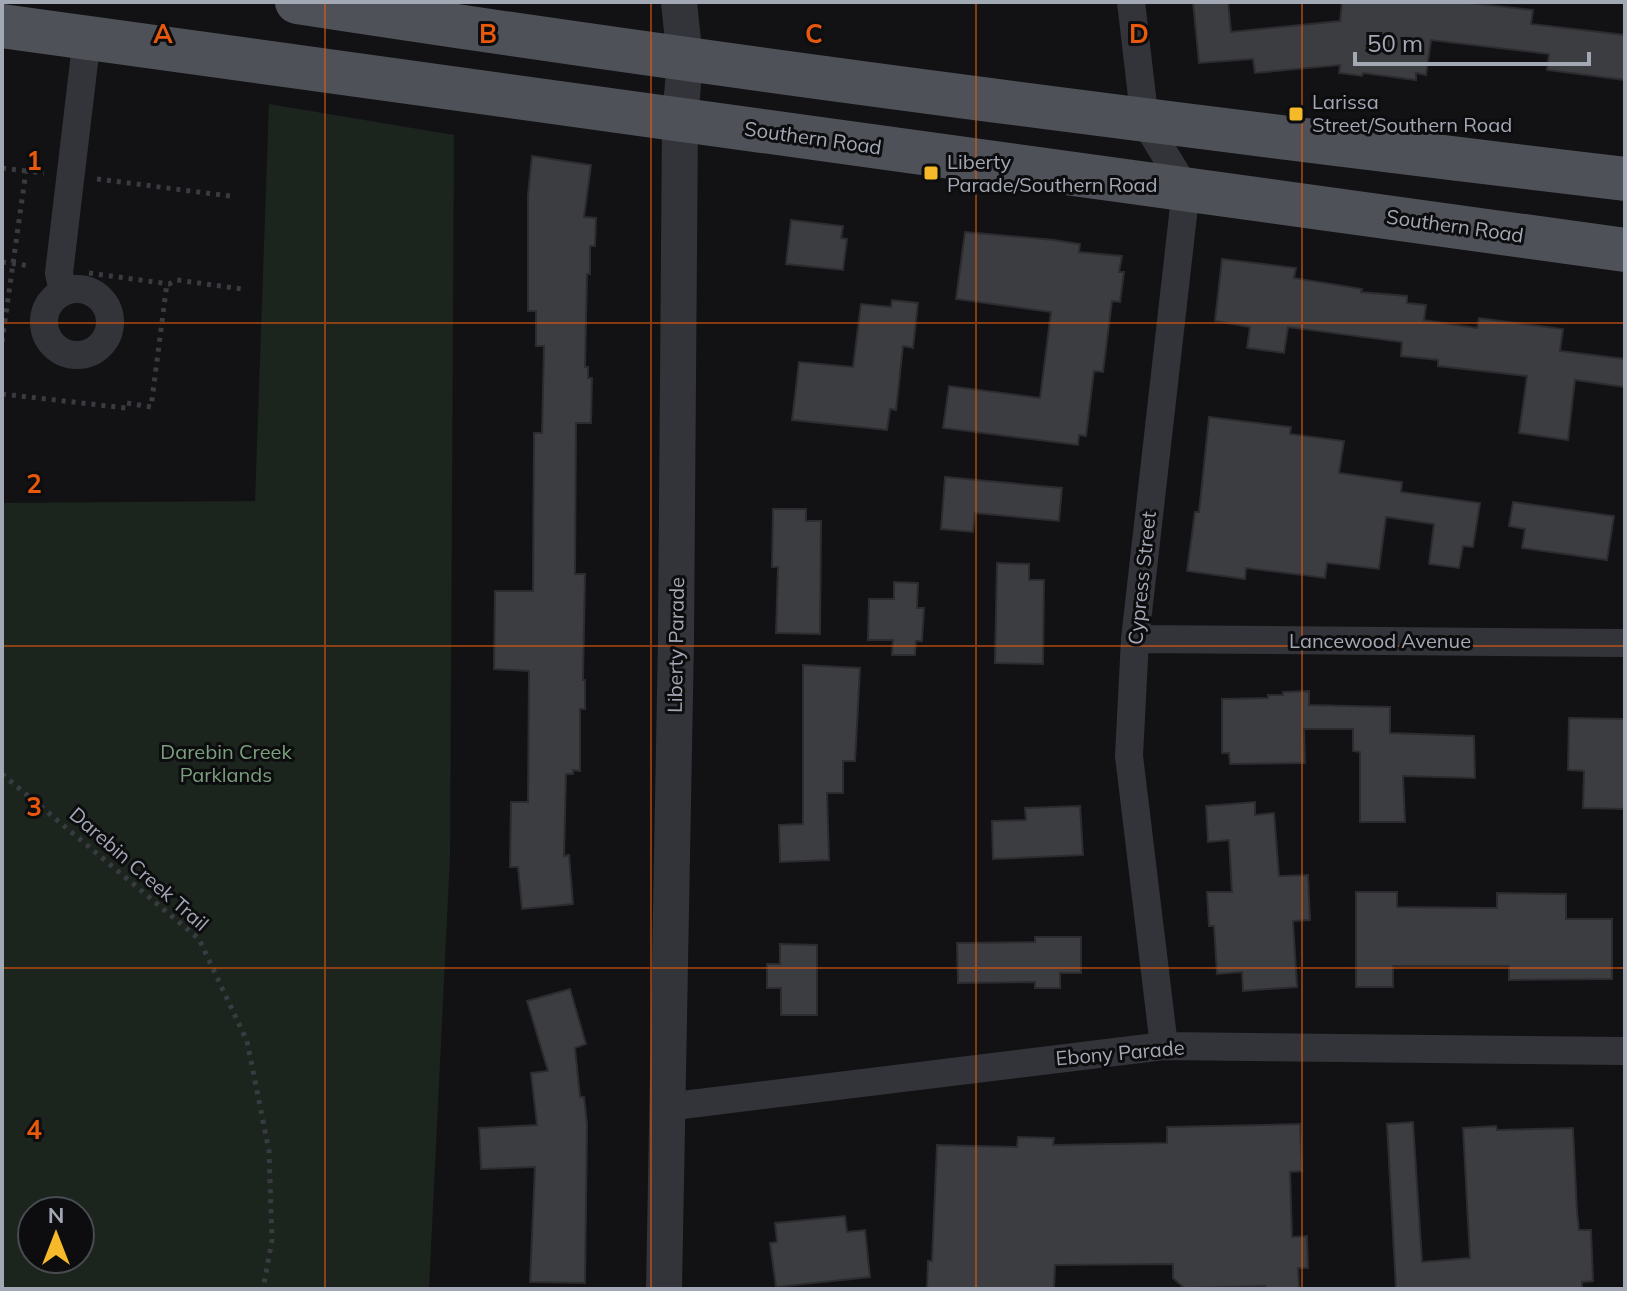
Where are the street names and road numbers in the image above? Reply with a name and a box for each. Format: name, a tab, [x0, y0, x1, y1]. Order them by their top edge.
street label: Southern Road	[743, 116, 883, 160]
street label: Southern Road	[1385, 204, 1525, 248]
street label: Cypress Street	[1122, 510, 1161, 646]
street label: Liberty Parade	[662, 577, 689, 713]
street label: Lancewood Avenue	[1289, 628, 1471, 653]
street label: Darebin Creek Trail	[65, 801, 214, 936]
street label: Ebony Parade	[1055, 1034, 1185, 1071]

